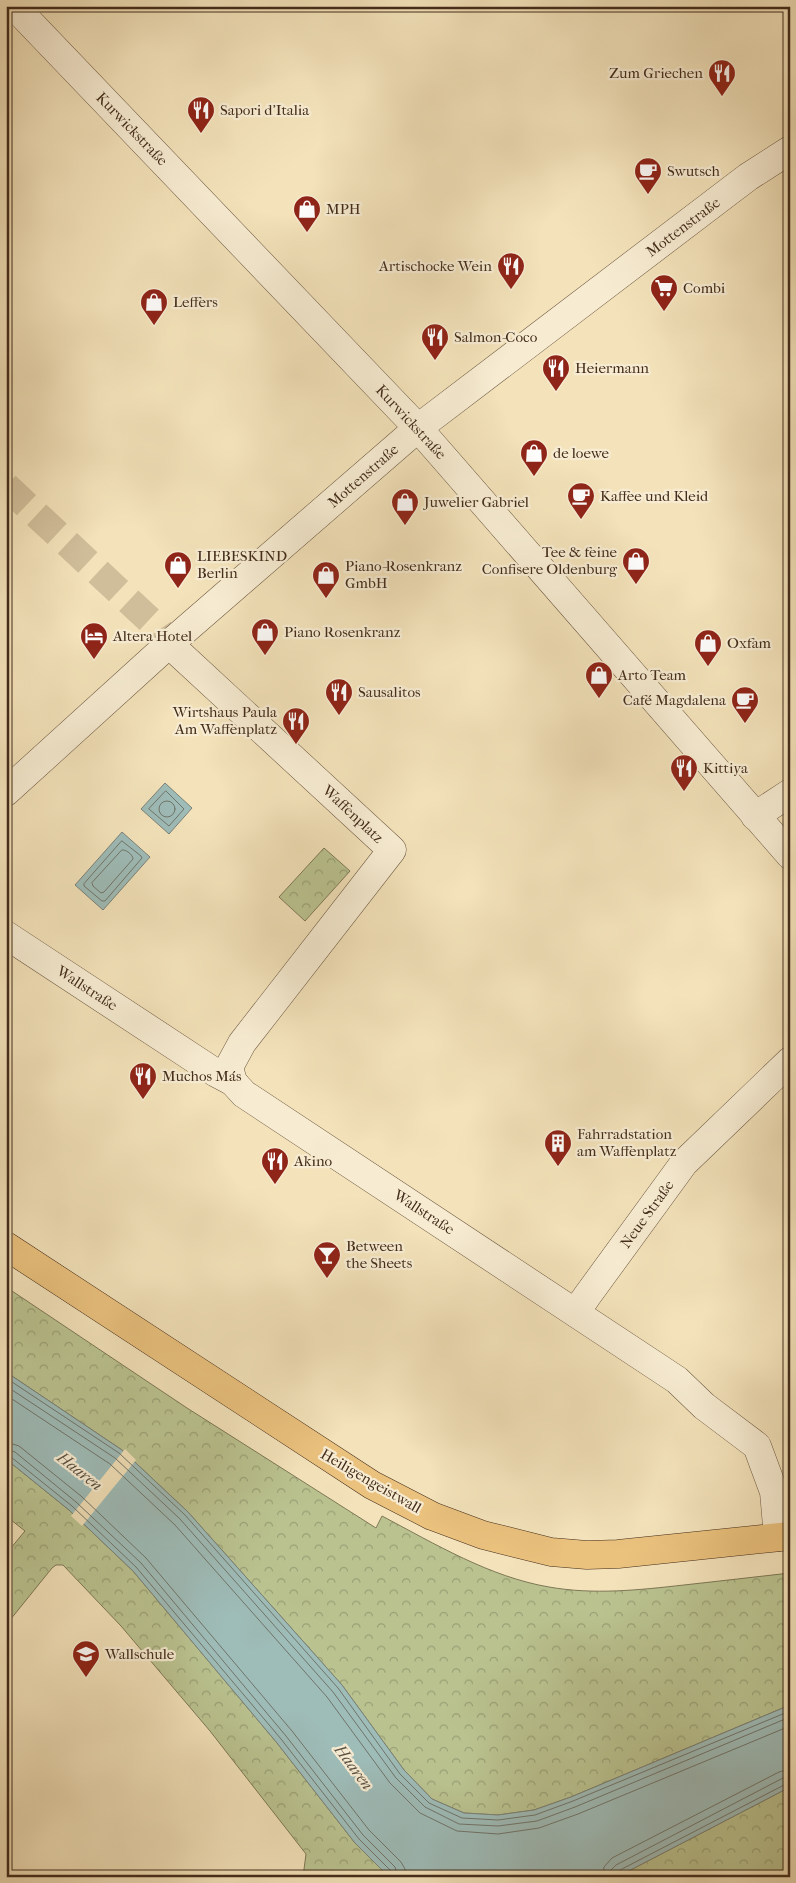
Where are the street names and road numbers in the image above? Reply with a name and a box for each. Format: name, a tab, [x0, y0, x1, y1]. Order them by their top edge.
street label: Kurwickstraße	[92, 89, 172, 170]
street label: Mottenstraße	[643, 193, 724, 261]
street label: Kurwickstraße	[372, 381, 450, 463]
street label: Mottenstraße	[324, 440, 402, 512]
street label: Waffenplatz	[318, 781, 387, 847]
street label: Wallstraße	[52, 961, 121, 1015]
street label: Neue Straße	[616, 1176, 678, 1251]
street label: Wallstraße	[389, 1185, 458, 1239]
street label: Heiligengeistwall	[317, 1445, 425, 1517]

